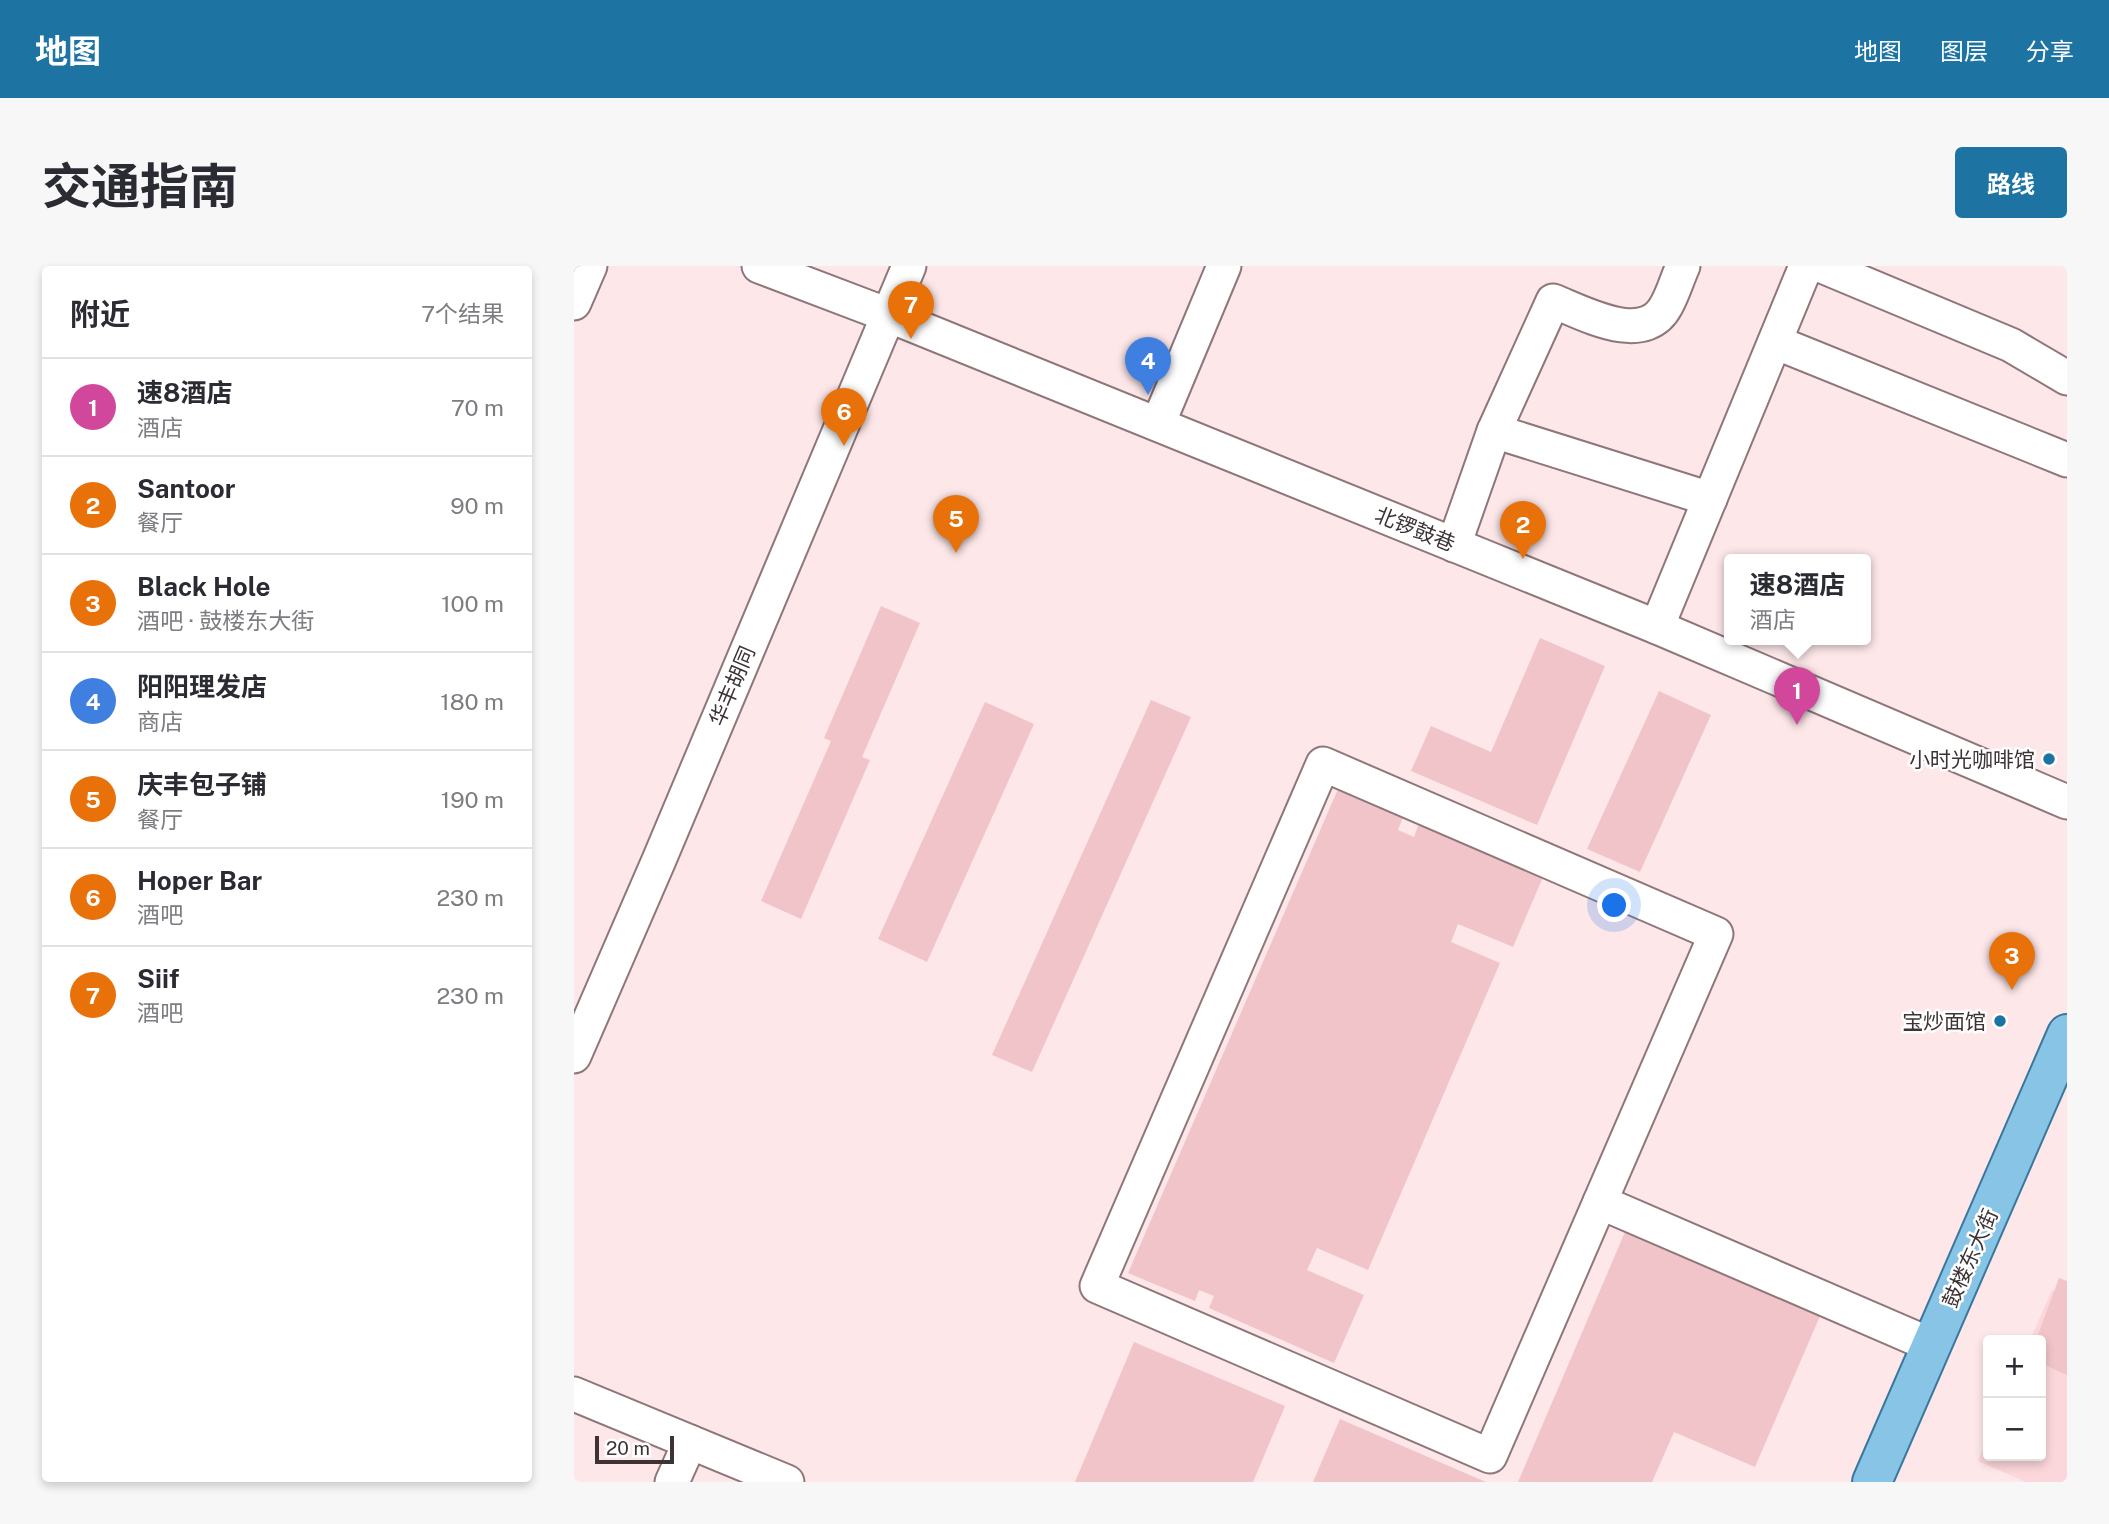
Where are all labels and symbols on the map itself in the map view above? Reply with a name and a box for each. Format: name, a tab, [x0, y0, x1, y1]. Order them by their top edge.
pin: 7	[888, 281, 934, 339]
pin: 4	[1125, 337, 1171, 395]
pin: 6	[821, 388, 867, 446]
pin: 5	[933, 495, 979, 553]
pin: 2	[1500, 501, 1546, 559]
street label: 北锣鼓巷	[1371, 502, 1459, 556]
street label: 华丰胡同	[704, 642, 760, 730]
pin: 1	[1774, 667, 1820, 725]
place label: 小时光咖啡馆	[1909, 747, 2035, 772]
marker: 小时光咖啡馆	[2041, 751, 2057, 767]
your location	[1597, 888, 1631, 922]
pin: 3	[1989, 932, 2035, 990]
place label: 宝炒面馆	[1902, 1009, 1986, 1034]
marker: 宝炒面馆	[1992, 1013, 2008, 1029]
street label: 鼓楼东大街	[1937, 1205, 2003, 1311]
scale bar	[595, 1433, 674, 1465]

